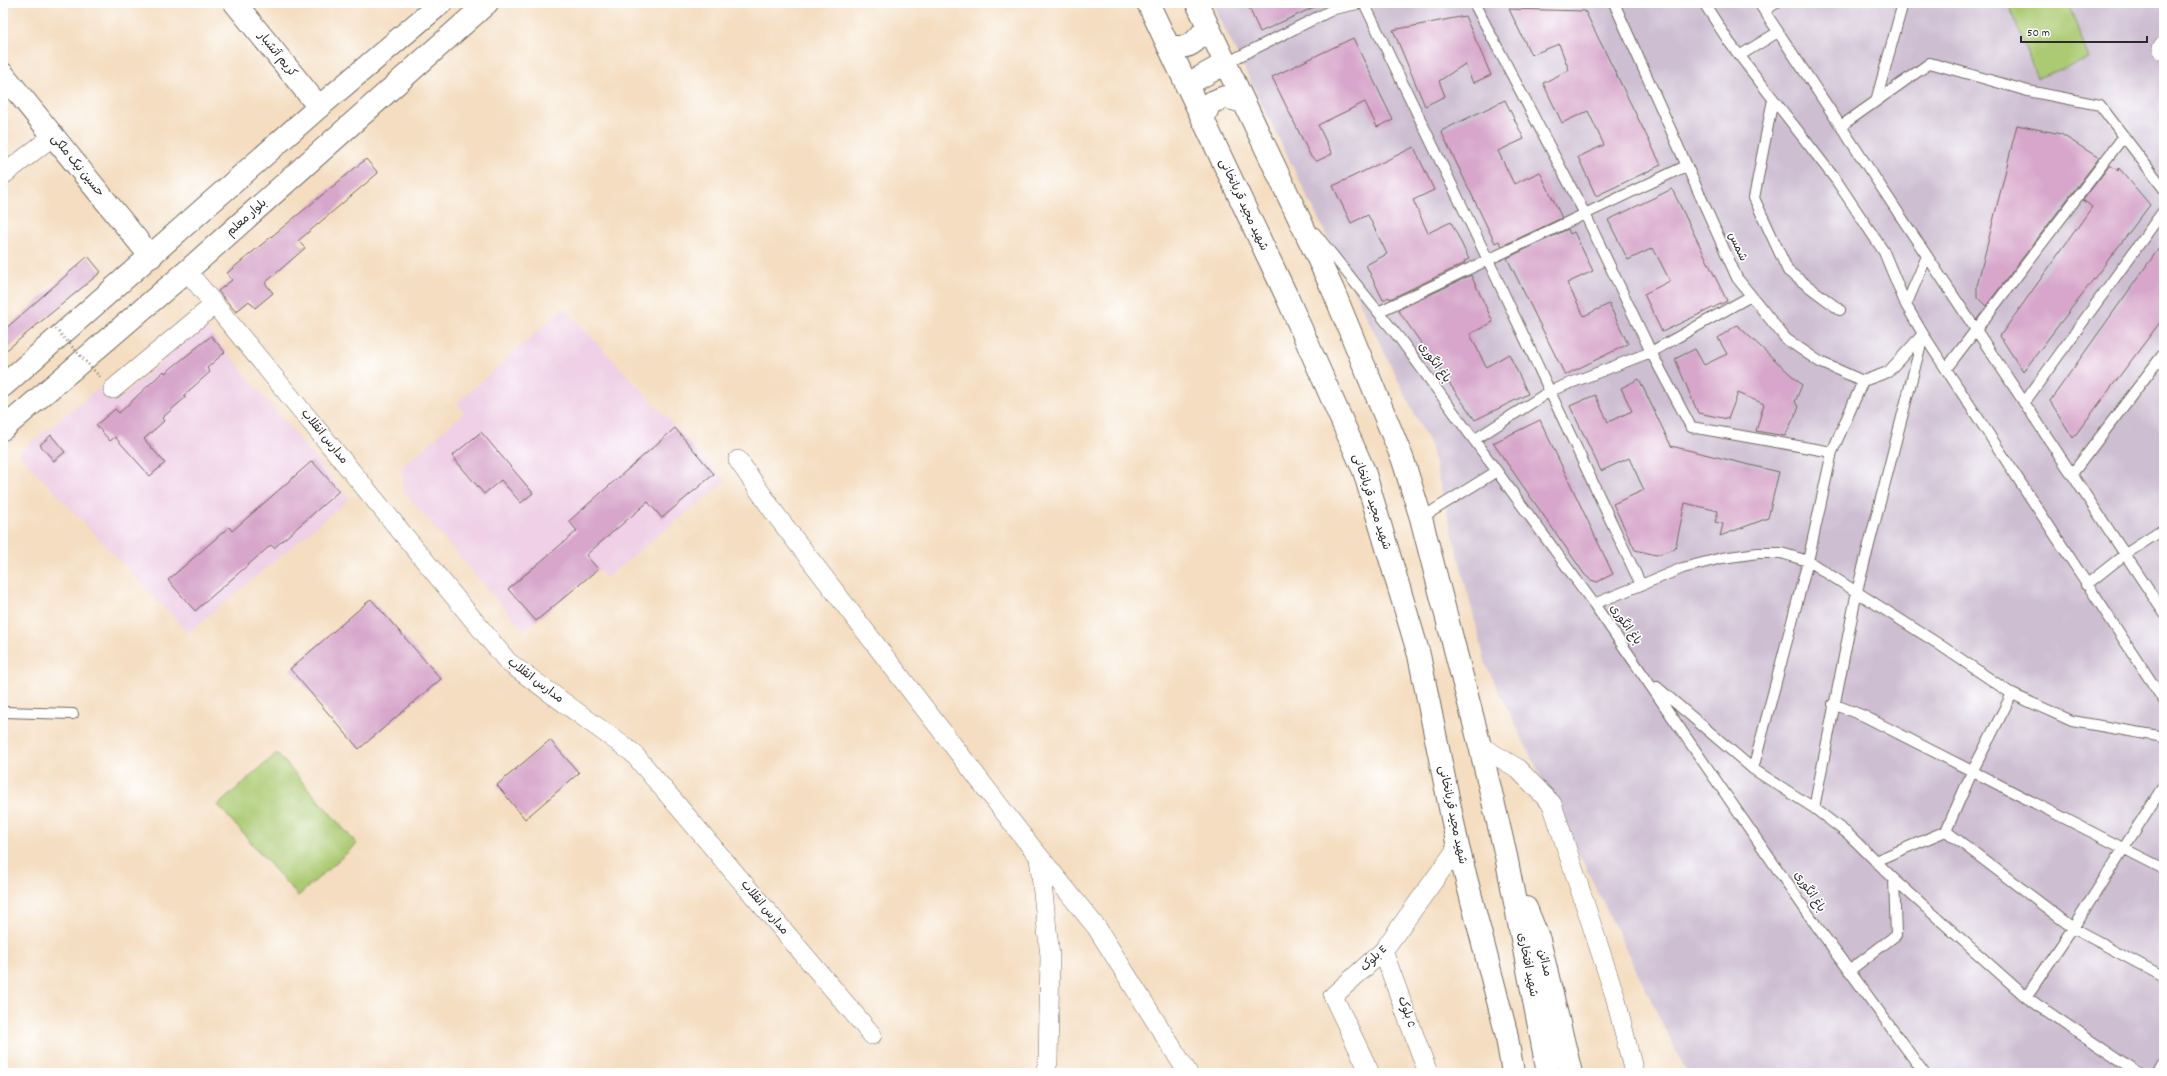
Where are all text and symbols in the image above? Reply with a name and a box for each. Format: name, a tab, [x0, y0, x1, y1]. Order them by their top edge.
scale bar	[2021, 18, 2147, 44]
text: 50 m	[2027, 25, 2050, 42]
street label: کریم آتشبار	[253, 28, 301, 81]
street label: حسین نیک ملکی	[46, 131, 108, 201]
street label: شهید مجید قربانخانی	[1214, 156, 1272, 254]
street label: بلوار معلم	[223, 195, 271, 241]
street label: شمس	[1723, 230, 1751, 264]
street label: باغ انگوری	[1413, 339, 1455, 387]
street label: مدارس انقلاب	[296, 406, 352, 468]
street label: شهید مجید قربانخانی	[1347, 452, 1395, 552]
street label: باغ انگوری	[1605, 601, 1645, 649]
street label: مدارس انقلاب	[503, 654, 567, 708]
street label: شهید مجید قربانخانی	[1433, 764, 1471, 866]
street label: باغ انگوری	[1789, 868, 1829, 916]
street label: مدارس انقلاب	[736, 877, 792, 939]
street label: شهید افتخاری	[1512, 931, 1542, 999]
street label: بلوک E	[1357, 942, 1391, 976]
street label: مدائن	[1532, 948, 1556, 978]
street label: بلوک C	[1393, 994, 1419, 1030]

